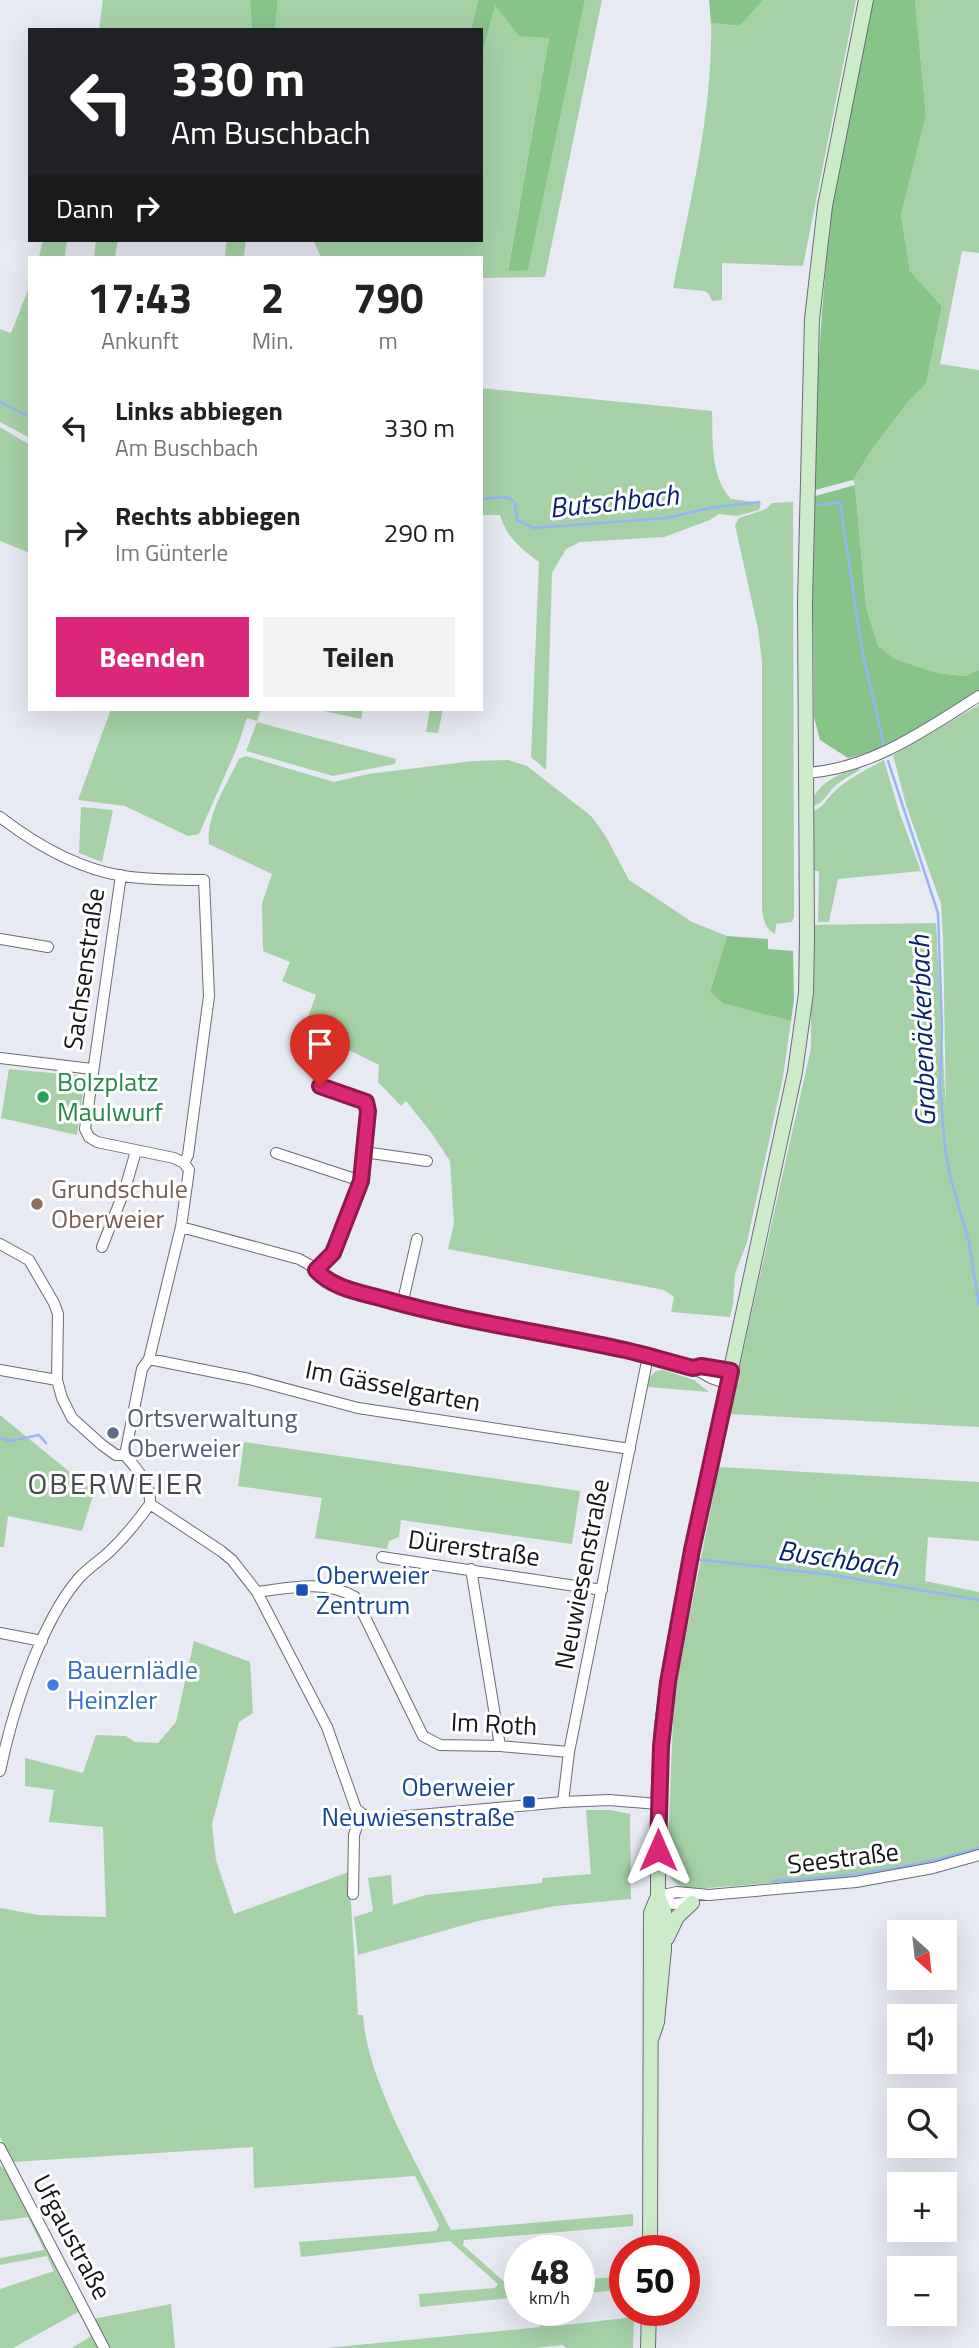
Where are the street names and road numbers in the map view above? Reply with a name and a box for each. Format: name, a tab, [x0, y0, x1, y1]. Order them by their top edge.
street label: Sachsenstraße	[53, 886, 114, 1052]
street label: Im Gässelgarten	[302, 1349, 484, 1422]
street label: Neuwiesenstraße	[544, 1475, 619, 1673]
street label: Dürerstraße	[406, 1519, 543, 1576]
street label: Im Roth	[450, 1702, 538, 1745]
street label: Seestraße	[785, 1831, 901, 1884]
street label: Ufgaustraße	[23, 2167, 122, 2306]

